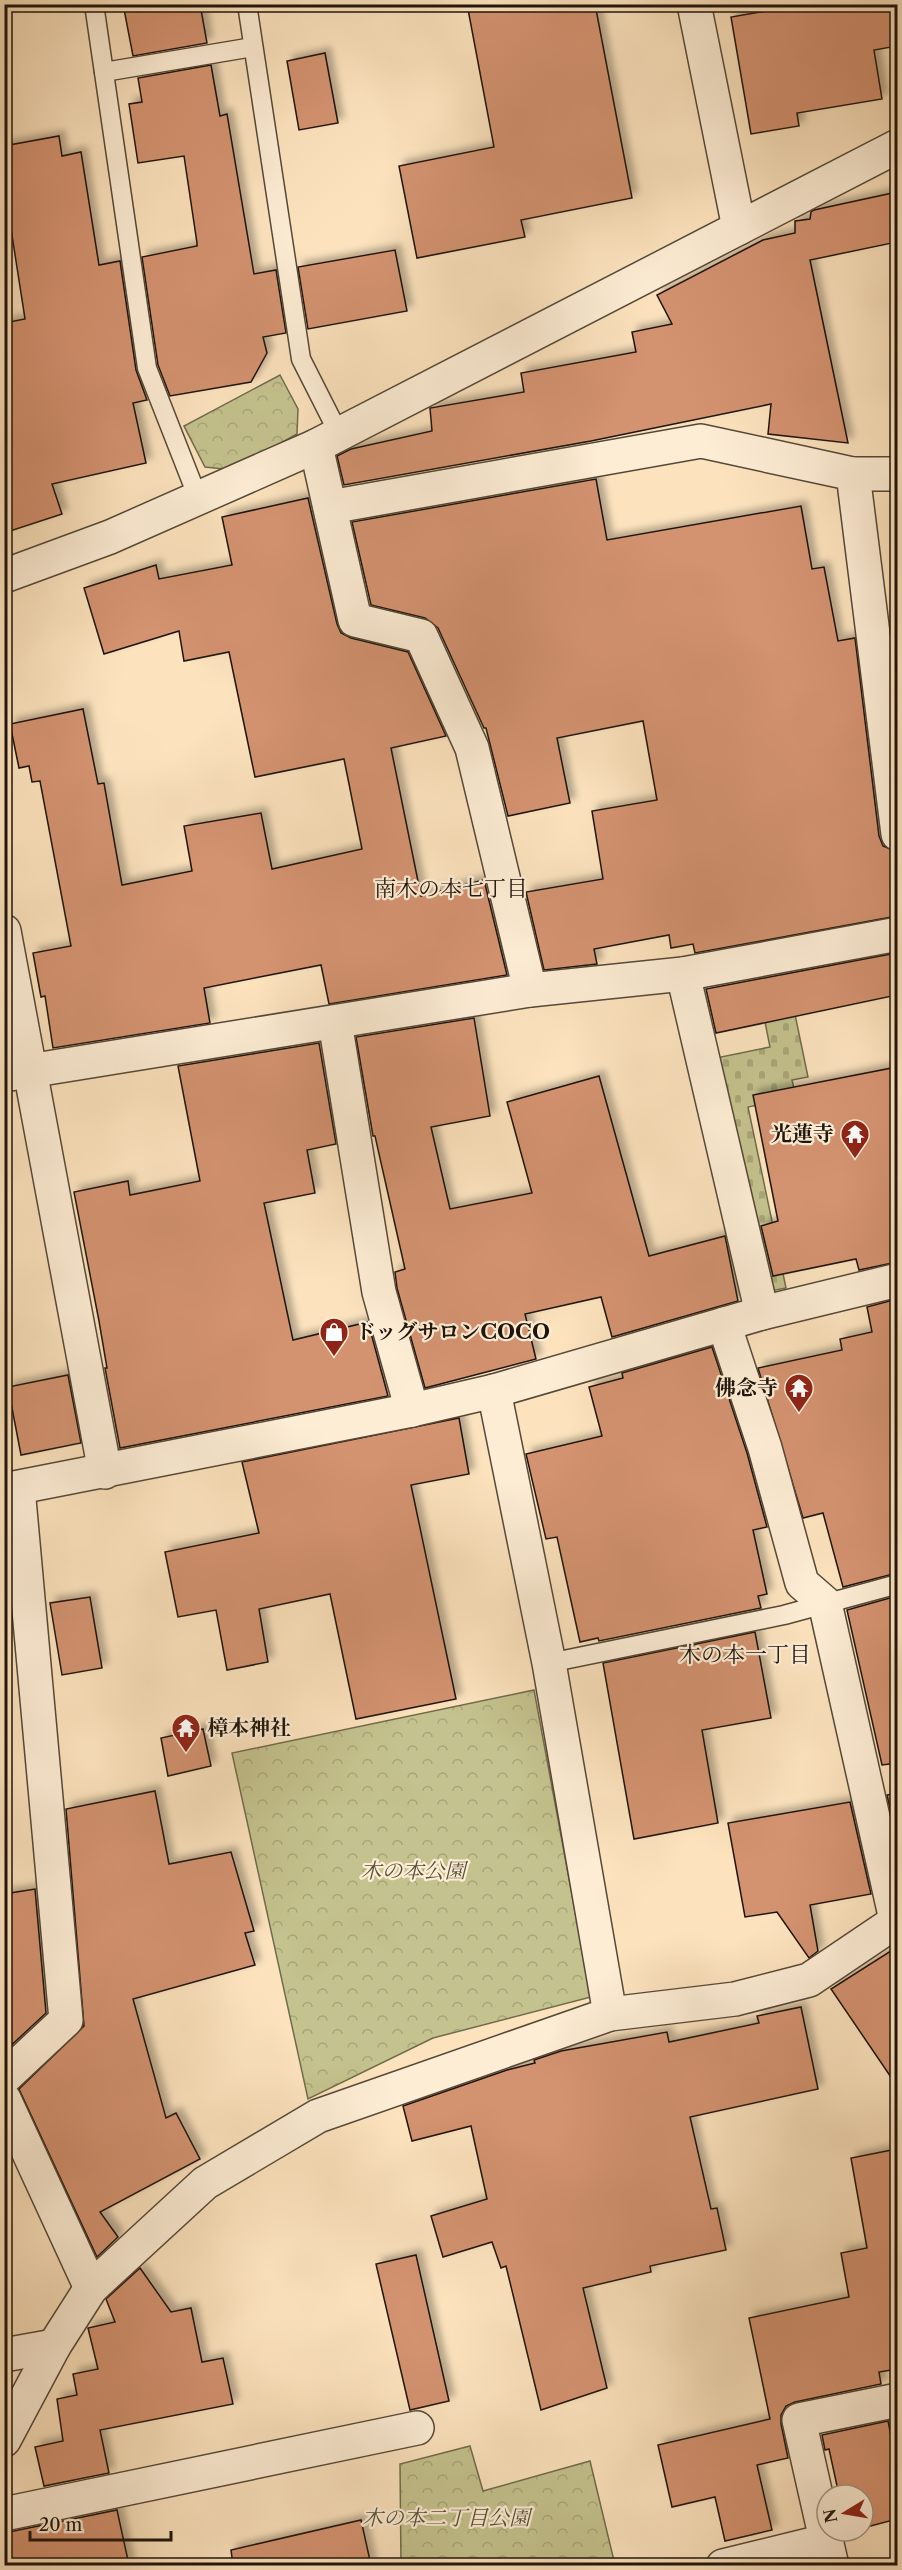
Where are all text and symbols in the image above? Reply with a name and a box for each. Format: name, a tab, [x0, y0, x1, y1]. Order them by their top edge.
district label: 南木の本七丁目	[374, 875, 528, 902]
temple icon: 光蓮寺	[839, 1118, 871, 1160]
place label: 光蓮寺	[771, 1121, 834, 1146]
shop icon: ドッグサロンCOCO	[318, 1316, 350, 1358]
place label: ドッグサロンCOCO	[355, 1319, 550, 1344]
temple icon: 佛念寺	[783, 1372, 815, 1414]
place label: 佛念寺	[715, 1375, 778, 1400]
district label: 木の本一丁目	[679, 1641, 811, 1668]
temple icon: 樟本神社	[170, 1712, 202, 1754]
place label: 樟本神社	[207, 1715, 291, 1740]
park label: 木の本公園	[361, 1858, 468, 1883]
north arrow	[815, 2483, 875, 2543]
scale bar	[30, 2504, 171, 2542]
park label: 木の本二丁目公園	[362, 2505, 533, 2530]
text: N	[819, 2507, 841, 2525]
text: 20 m	[39, 2514, 83, 2536]

